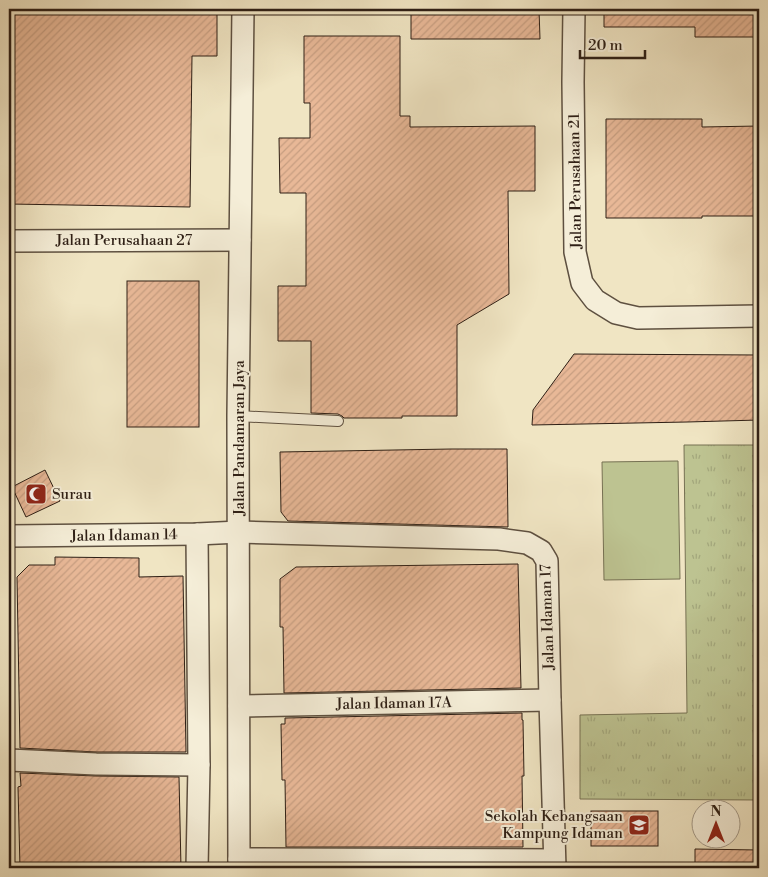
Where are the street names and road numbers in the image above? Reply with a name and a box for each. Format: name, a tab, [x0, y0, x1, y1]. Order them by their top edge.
street label: Jalan Perusahaan 21	[565, 112, 586, 250]
street label: Jalan Perusahaan 27	[55, 231, 193, 250]
street label: Jalan Pandamaran Jaya	[230, 360, 249, 517]
street label: Jalan Idaman 14	[69, 525, 178, 546]
street label: Jalan Idaman 17	[536, 563, 559, 671]
street label: Jalan Idaman 17A	[335, 693, 453, 714]

